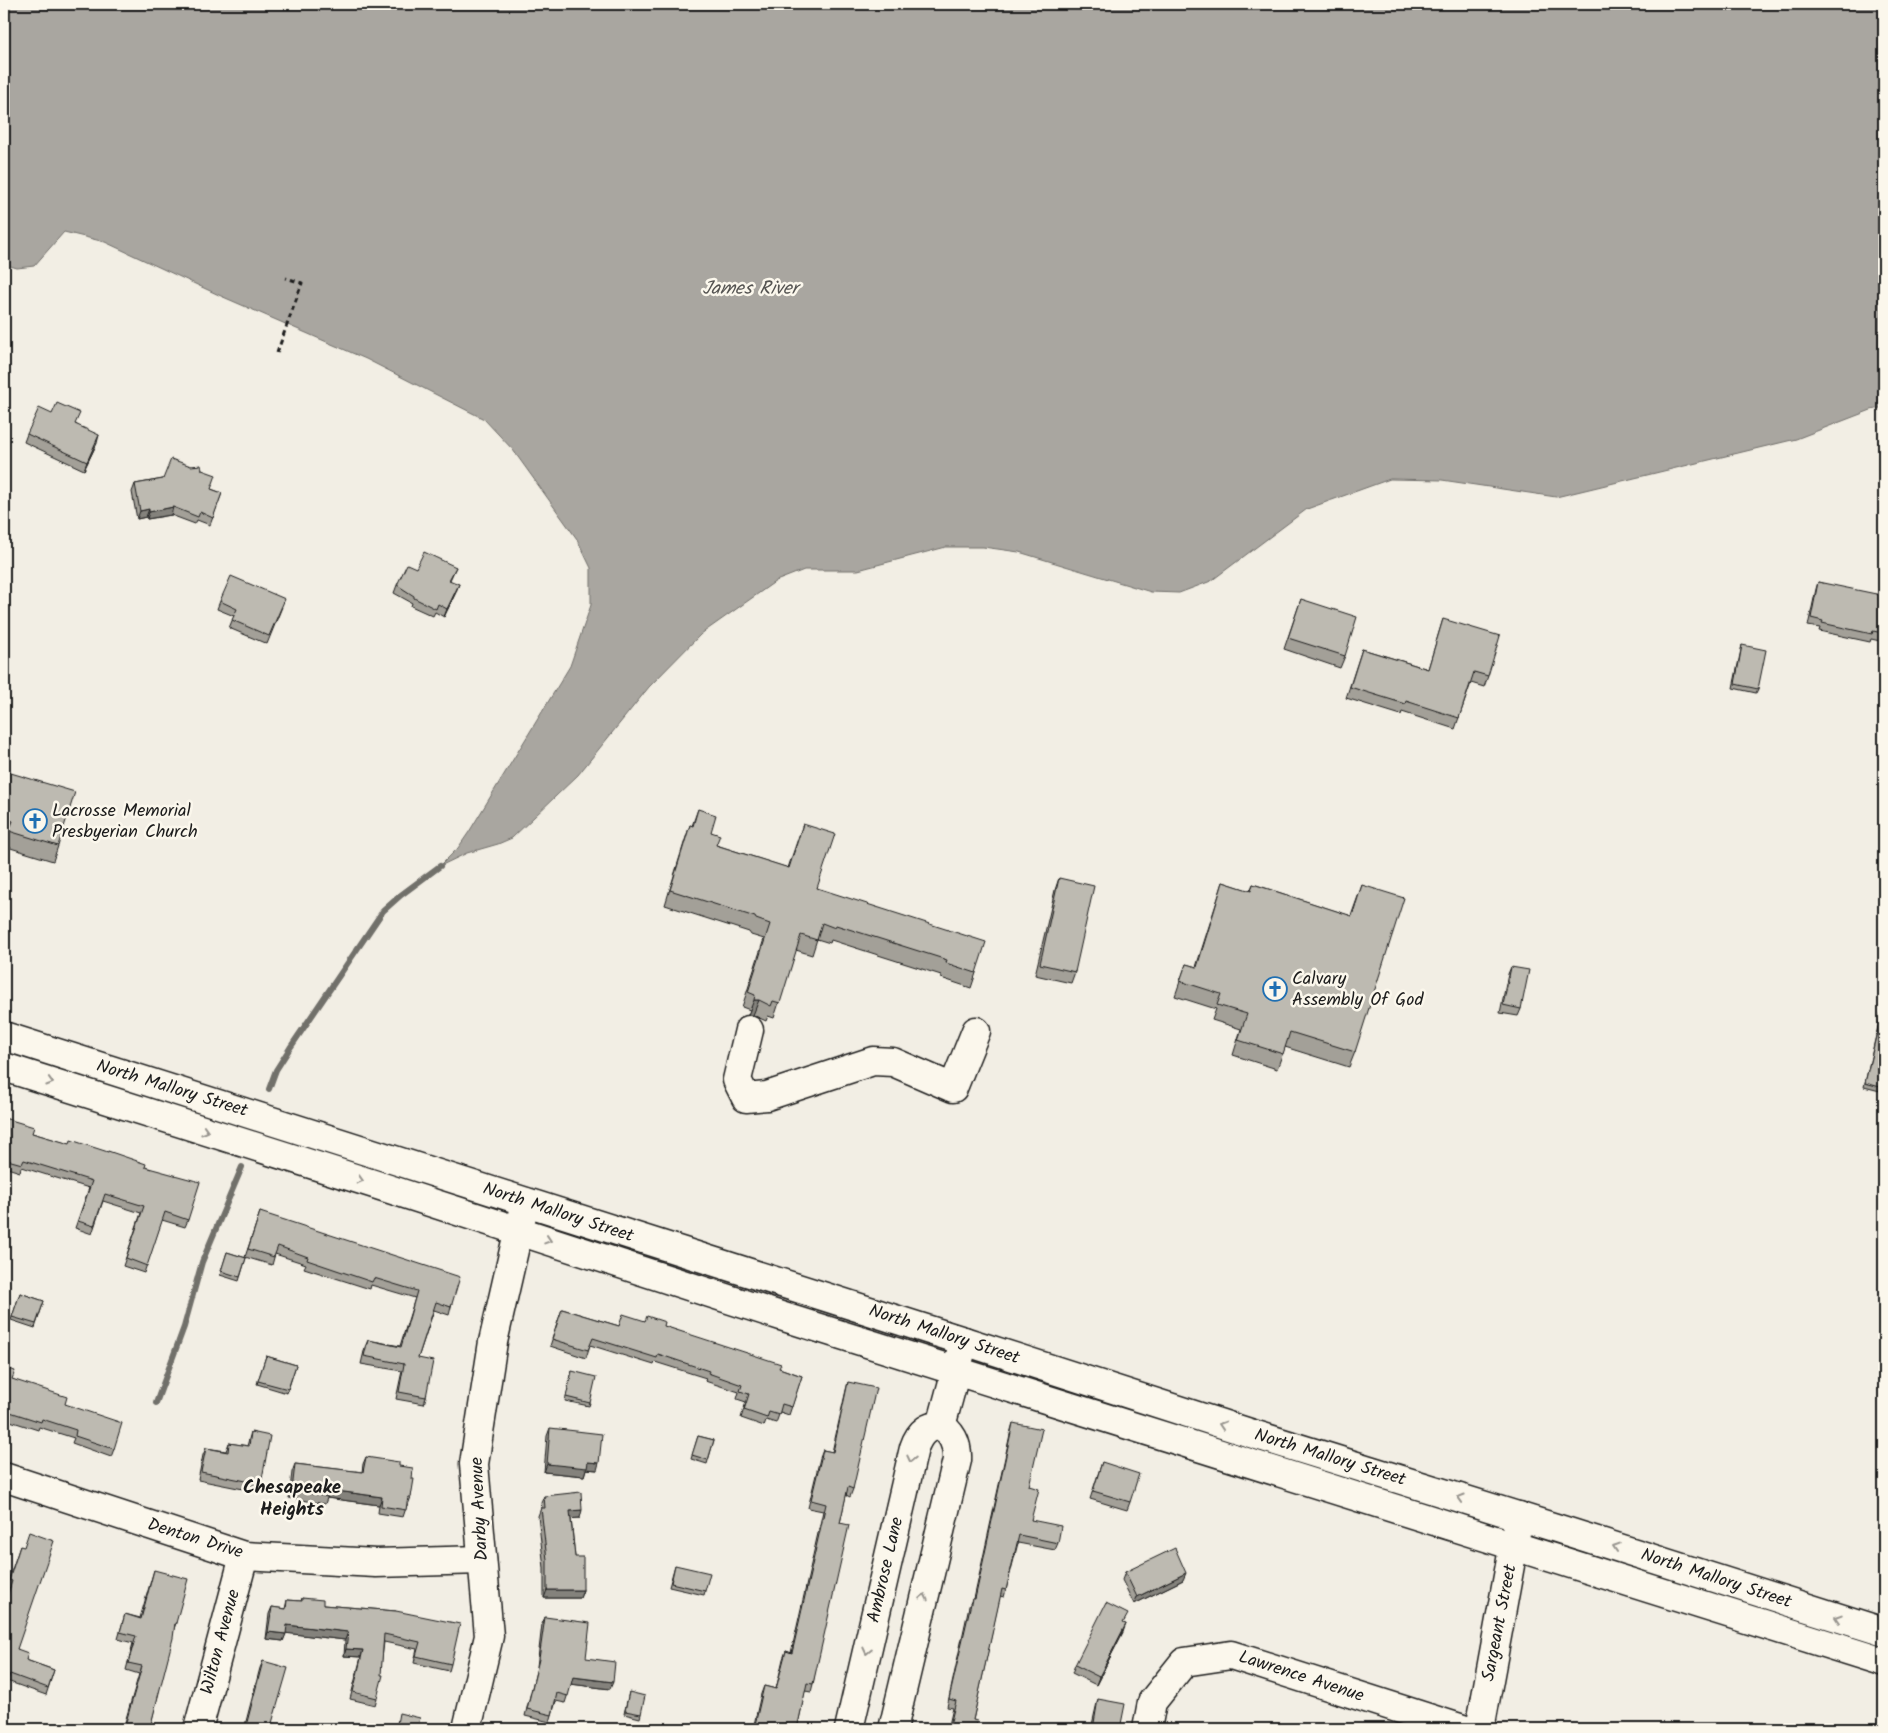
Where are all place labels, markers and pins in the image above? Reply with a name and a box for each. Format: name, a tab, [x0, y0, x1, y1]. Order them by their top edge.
place label: Lacrosse Memorial Presbyerian Church	[52, 797, 198, 847]
church icon: Lacrosse Memorial Presbyerian Church	[22, 808, 48, 834]
place label: Calvary Assembly Of God	[1292, 965, 1424, 1015]
church icon: Calvary Assembly Of God	[1262, 976, 1288, 1002]

